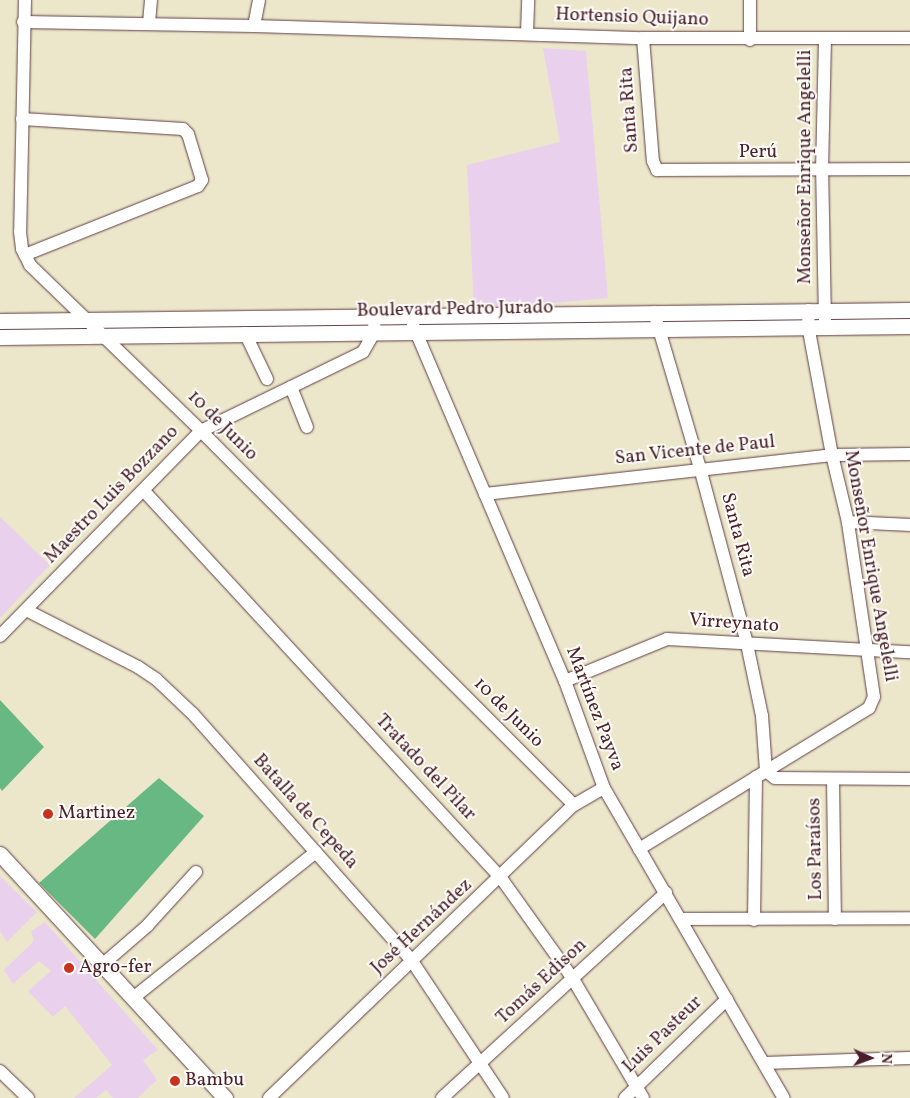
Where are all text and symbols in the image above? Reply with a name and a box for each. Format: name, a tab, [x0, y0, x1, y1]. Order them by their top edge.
street label: Hortensio Quijano	[555, 4, 709, 32]
street label: Monseñor Enrique Angelelli	[795, 50, 817, 284]
street label: Santa Rita	[616, 66, 644, 154]
street label: Perú	[739, 142, 777, 164]
street label: Boulevard Pedro Jurado	[357, 297, 553, 323]
street label: 10 de Junio	[182, 386, 262, 466]
street label: Maestro Luis Bozzano	[40, 421, 184, 569]
street label: San Vicente de Paul	[614, 431, 776, 471]
street label: Monseñor Enrique Angelelli	[838, 448, 902, 684]
street label: Santa Rita	[715, 490, 759, 580]
street label: Virreynato	[688, 609, 780, 639]
street label: Martínez Payva	[560, 644, 628, 774]
street label: 10 de Junio	[468, 673, 548, 753]
street label: Tratado del Pilar	[370, 710, 480, 826]
street label: Batalla de Cepeda	[247, 750, 363, 874]
street label: Los Paraísos	[804, 797, 828, 901]
place label: Martinez	[58, 803, 135, 825]
marker: Martinez	[42, 808, 54, 820]
street label: José Hernández	[367, 874, 477, 980]
street label: Tomás Edison	[492, 934, 592, 1030]
place label: Agro-fer	[79, 957, 152, 979]
marker: Agro-fer	[63, 962, 75, 974]
street label: Luis Pasteur	[618, 991, 708, 1079]
north arrow	[845, 1033, 895, 1083]
text: N	[876, 1053, 895, 1064]
place label: Bambu	[185, 1070, 244, 1092]
marker: Bambu	[169, 1075, 181, 1087]

